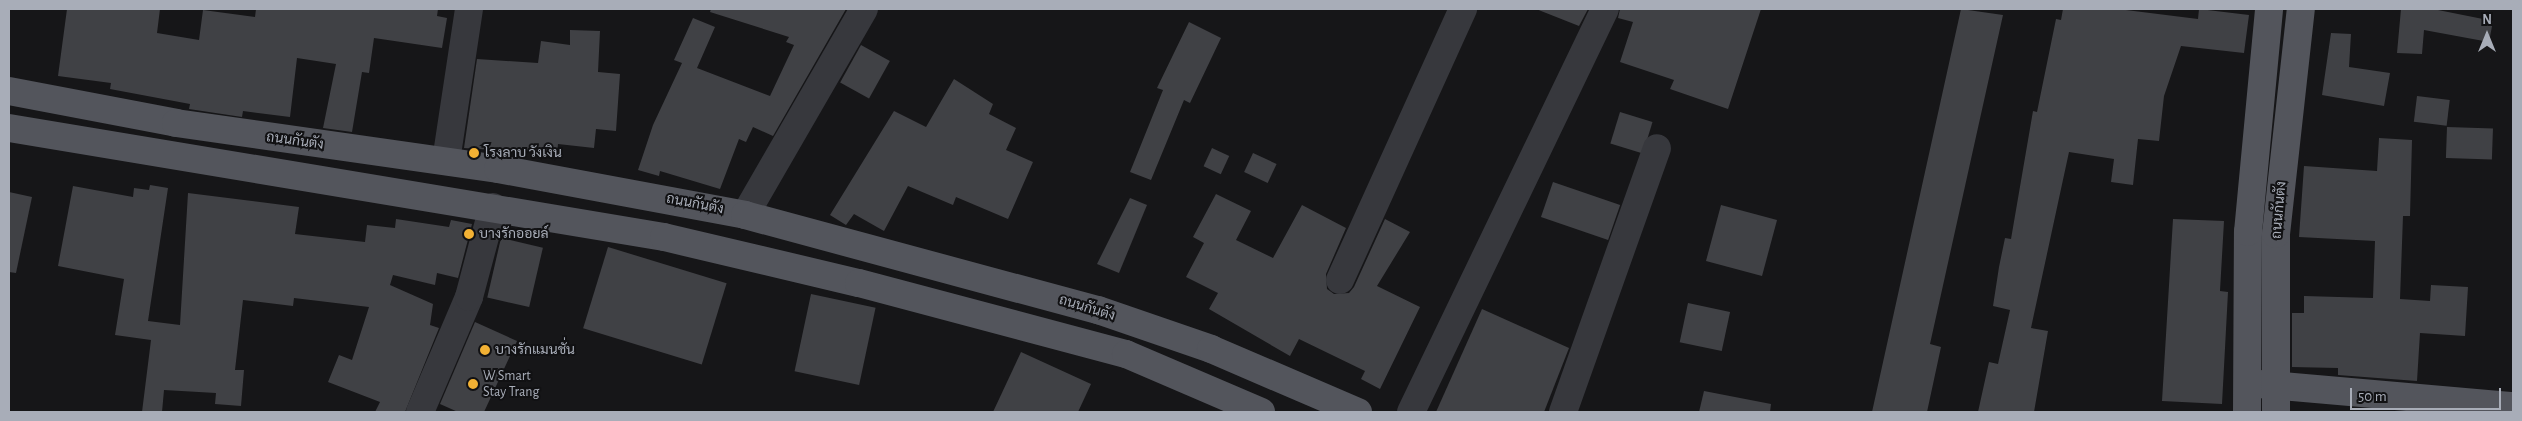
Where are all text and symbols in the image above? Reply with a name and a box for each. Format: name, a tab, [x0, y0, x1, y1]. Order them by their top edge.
north arrow	[2462, 10, 2512, 60]
text: N	[2482, 13, 2492, 27]
street label: ถนนกันตัง	[265, 129, 325, 153]
place label: โรงลาบ วังเงิน	[484, 145, 562, 161]
marker: โรงลาบ วังเงิน	[468, 147, 480, 159]
street label: ถนนกันตัง	[2268, 180, 2290, 240]
street label: ถนนกันตัง	[665, 190, 725, 218]
place label: บางรักออยล์	[479, 226, 549, 242]
marker: บางรักออยล์	[463, 228, 475, 240]
street label: ถนนกันตัง	[1057, 292, 1117, 324]
place label: บางรักแมนชั่น	[495, 342, 575, 358]
marker: บางรักแมนชั่น	[479, 344, 491, 356]
place label: W Smart Stay Trang	[483, 368, 539, 401]
marker: W Smart Stay Trang	[467, 378, 479, 390]
scale bar	[2352, 378, 2503, 410]
text: 50 m	[2358, 389, 2387, 404]

